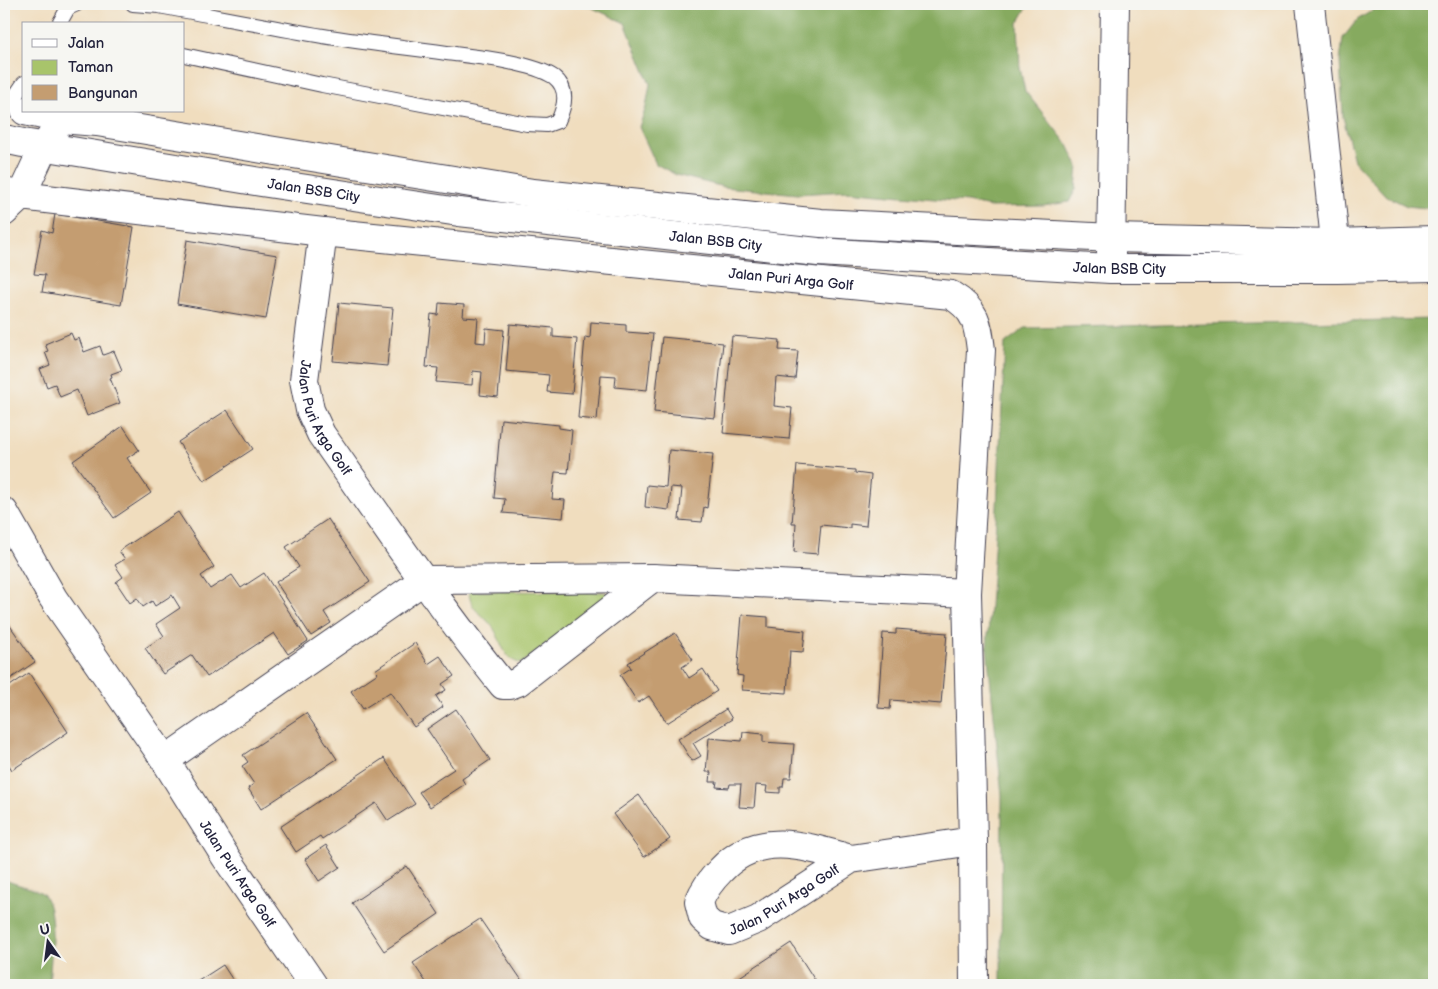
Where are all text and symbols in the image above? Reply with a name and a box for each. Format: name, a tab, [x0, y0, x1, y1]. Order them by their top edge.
legend	[22, 22, 185, 112]
text: Jalan	[68, 34, 104, 53]
text: Taman	[68, 58, 113, 77]
text: Bangunan	[68, 84, 138, 103]
street label: Jalan BSB City	[266, 175, 362, 206]
street label: Jalan BSB City	[668, 227, 763, 255]
street label: Jalan BSB City	[1072, 259, 1167, 278]
street label: Jalan Puri Arga Golf	[728, 265, 855, 294]
street label: Jalan Puri Arga Golf	[295, 359, 356, 479]
street label: Jalan Puri Arga Golf	[196, 817, 280, 932]
street label: Jalan Puri Arga Golf	[727, 860, 843, 939]
north arrow	[22, 916, 72, 966]
text: U	[38, 920, 52, 939]

